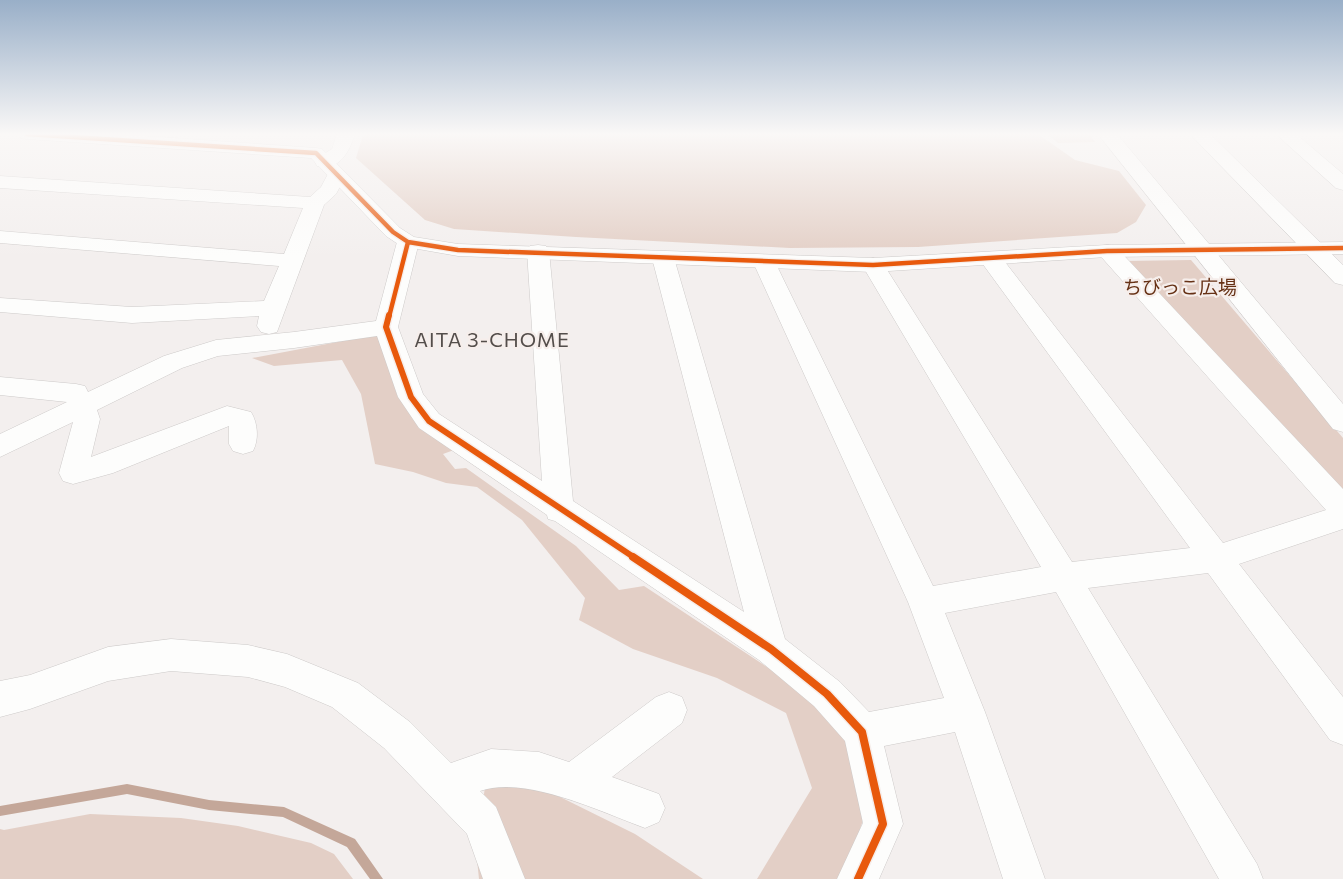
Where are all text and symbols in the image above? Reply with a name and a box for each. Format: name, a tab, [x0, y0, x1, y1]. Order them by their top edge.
park label: ちびっこ広場	[1123, 275, 1237, 298]
district label: AITA 3-CHOME	[414, 327, 570, 351]

